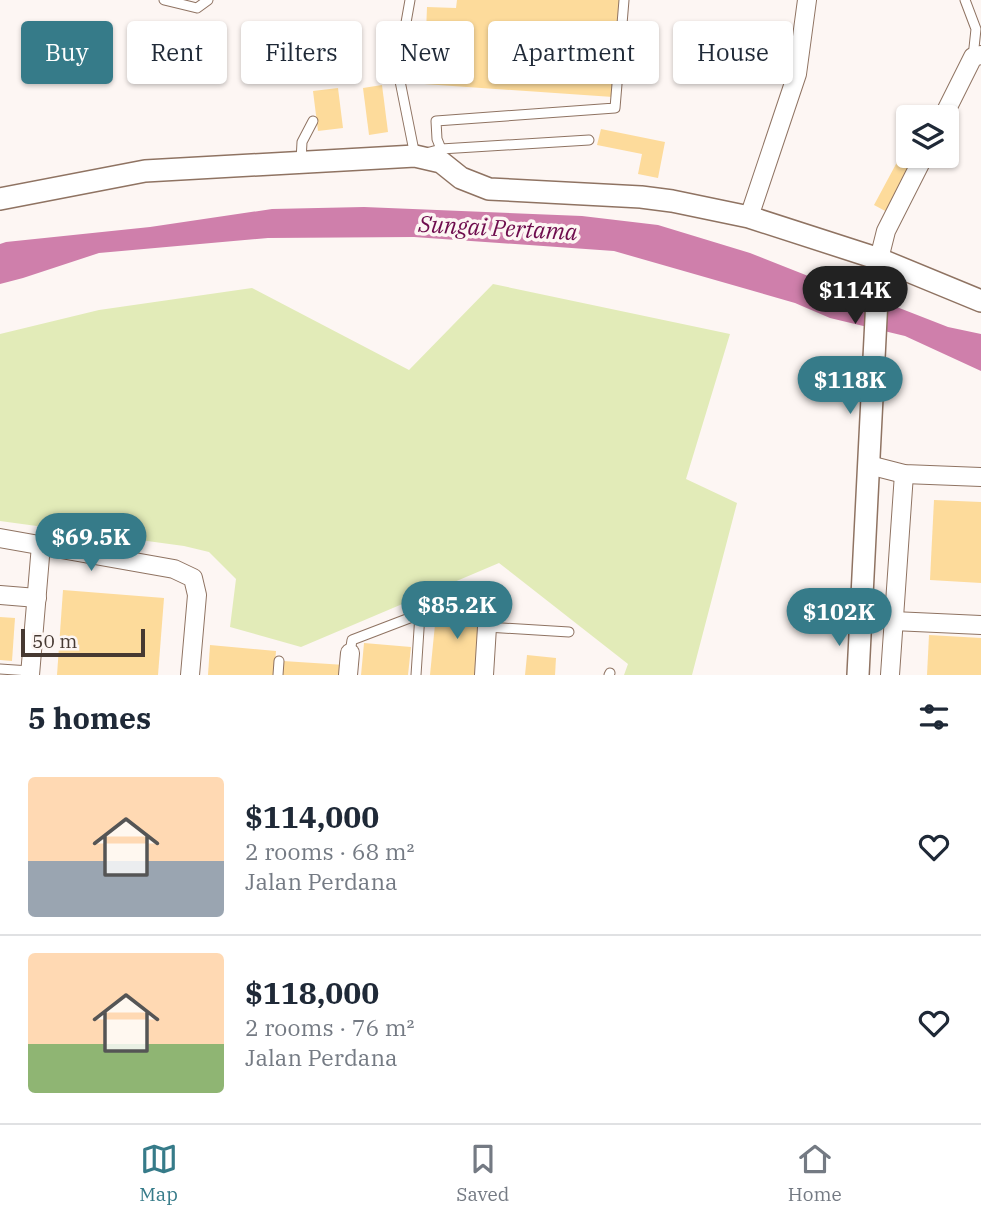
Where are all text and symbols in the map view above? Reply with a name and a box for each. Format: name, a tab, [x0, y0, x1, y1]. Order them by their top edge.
chip: Buy	[21, 21, 113, 84]
chip: Rent	[127, 21, 227, 84]
chip: Filters	[241, 21, 362, 84]
chip: New	[376, 21, 474, 84]
chip: Apartment	[488, 21, 659, 84]
chip: House	[673, 21, 793, 84]
map controls	[896, 105, 959, 168]
button: layers	[896, 105, 959, 168]
water label: Sungai Pertama	[417, 208, 579, 246]
pin: $114K	[806, 266, 904, 326]
text: $114K	[819, 274, 891, 304]
pin: $118K	[801, 356, 899, 416]
text: $118K	[814, 364, 886, 394]
pin: $69.5K	[34, 514, 148, 573]
text: $69.5K	[51, 521, 131, 551]
pin: $85.2K	[400, 582, 514, 641]
pin: $102K	[790, 588, 888, 648]
text: $85.2K	[417, 589, 497, 619]
text: $102K	[803, 596, 875, 626]
scale bar	[21, 626, 145, 658]
text: 50 m	[32, 629, 77, 653]
text: 5 homes	[28, 698, 151, 737]
icon: filters	[915, 698, 953, 736]
text: $114,000	[245, 797, 379, 836]
icon: home	[84, 805, 168, 889]
icon: heart	[915, 828, 953, 866]
text: 2 rooms · 68 m²	[245, 836, 415, 866]
text: Jalan Perdana	[245, 866, 398, 896]
text: $118,000	[245, 973, 379, 1012]
icon: home	[84, 981, 168, 1065]
icon: heart	[915, 1004, 953, 1042]
text: 2 rooms · 76 m²	[245, 1012, 415, 1042]
text: Jalan Perdana	[245, 1042, 398, 1072]
tab: Map	[139, 1140, 178, 1206]
tab: Saved	[456, 1140, 509, 1206]
tab: Home	[788, 1140, 842, 1206]

